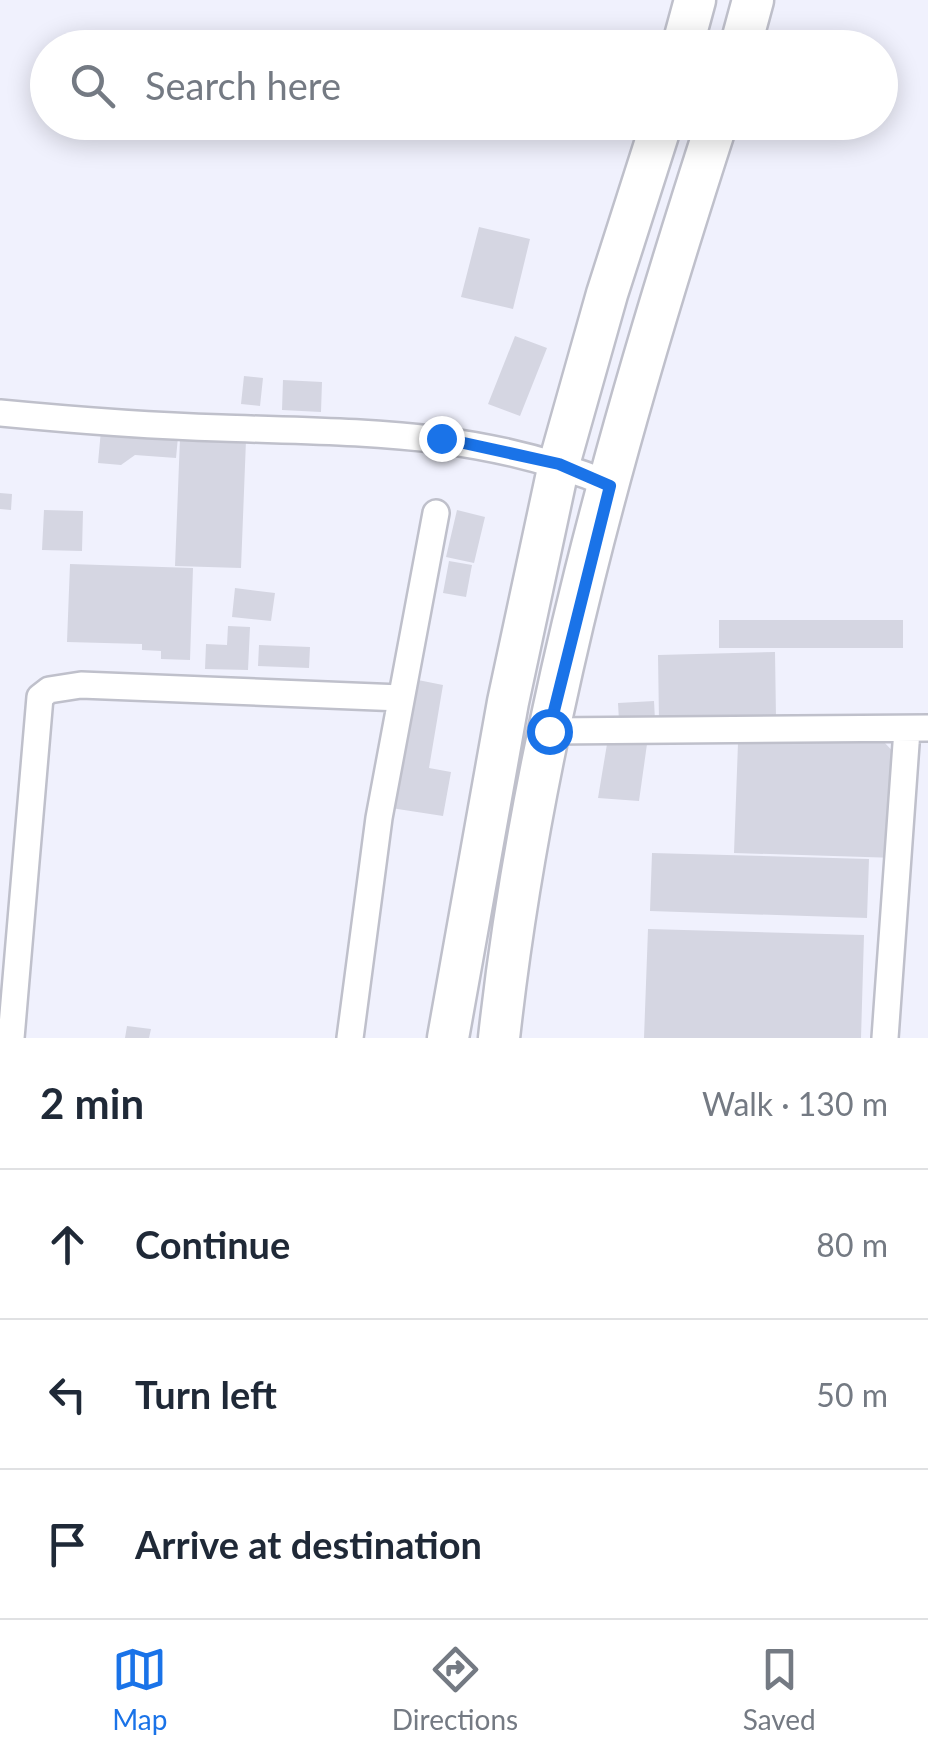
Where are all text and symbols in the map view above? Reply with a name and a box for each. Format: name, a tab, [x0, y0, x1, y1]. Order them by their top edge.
search box	[30, 30, 898, 140]
icon: search	[65, 58, 120, 113]
text: Search here	[145, 62, 341, 108]
route end	[419, 416, 465, 462]
route start	[527, 709, 573, 755]
text: 2 min	[40, 1078, 144, 1128]
text: Walk · 130 m	[702, 1084, 888, 1123]
icon: ahead	[40, 1217, 95, 1272]
text: Continue	[135, 1221, 290, 1267]
text: 80 m	[816, 1225, 888, 1264]
icon: left	[40, 1367, 95, 1422]
text: Turn left	[135, 1371, 277, 1417]
text: 50 m	[816, 1375, 888, 1414]
icon: arrive	[40, 1517, 95, 1572]
text: Arrive at destination	[135, 1521, 482, 1567]
tab: Map	[112, 1642, 167, 1736]
tab: Directions	[392, 1642, 518, 1736]
tab: Saved	[743, 1642, 816, 1736]

